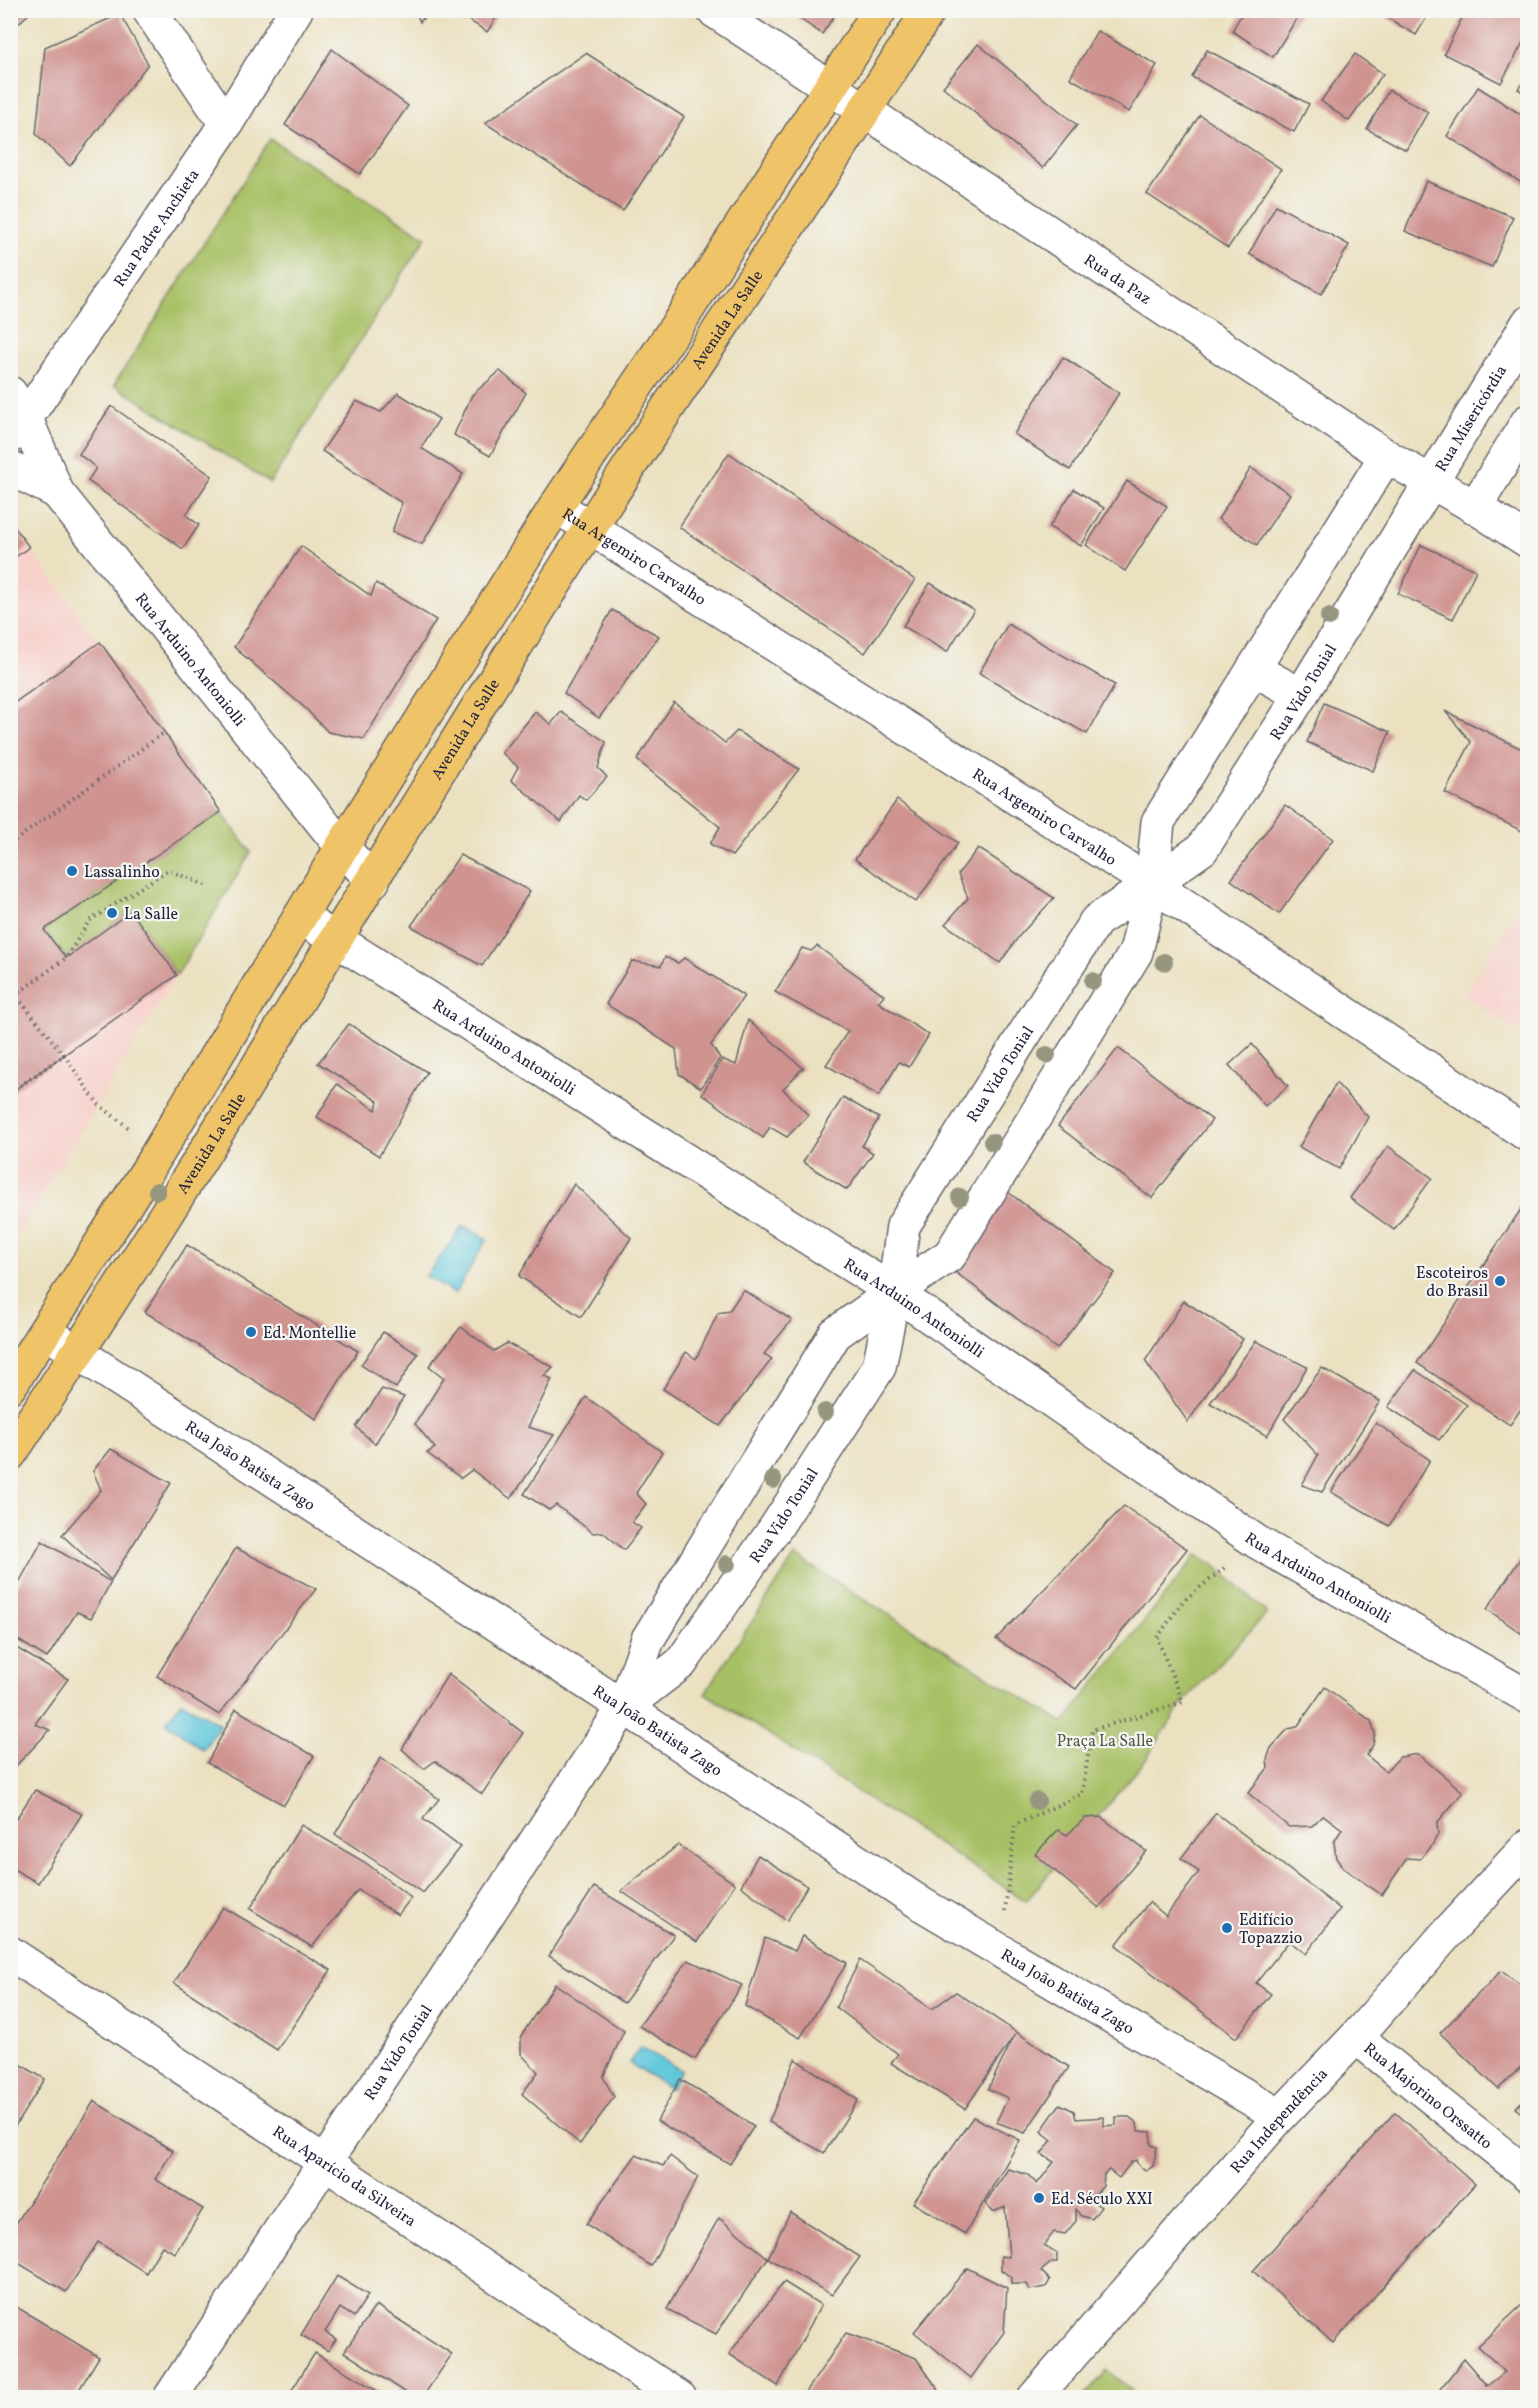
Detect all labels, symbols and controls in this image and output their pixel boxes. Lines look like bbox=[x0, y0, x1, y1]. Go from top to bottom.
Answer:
street label: Rua Padre Anchieta bbox=[109, 165, 205, 292]
street label: Rua da Paz bbox=[1079, 250, 1155, 310]
street label: Avenida La Salle bbox=[687, 266, 769, 374]
street label: Rua Misericórdia bbox=[1431, 361, 1513, 476]
street label: Rua Argemiro Carvalho bbox=[557, 504, 710, 611]
street label: Rua Arduino Antoniolli bbox=[129, 589, 250, 732]
street label: Rua Vido Tonial bbox=[1266, 640, 1343, 745]
street label: Avenida La Salle bbox=[427, 675, 506, 784]
street label: Rua Argemiro Carvalho bbox=[968, 764, 1120, 872]
place label: Lassalinho bbox=[84, 862, 160, 884]
marker: Lassalinho bbox=[65, 864, 79, 878]
place label: La Salle bbox=[124, 904, 178, 926]
marker: La Salle bbox=[105, 906, 119, 920]
street label: Rua Arduino Antoniolli bbox=[428, 994, 579, 1101]
street label: Rua Vido Tonial bbox=[962, 1022, 1040, 1127]
street label: Avenida La Salle bbox=[172, 1089, 252, 1199]
street label: Rua Arduino Antoniolli bbox=[839, 1254, 988, 1364]
place label: Escoteiros do Brasil bbox=[1416, 1263, 1488, 1303]
marker: Escoteiros do Brasil bbox=[1493, 1274, 1507, 1288]
place label: Ed. Montellie bbox=[263, 1323, 356, 1345]
marker: Ed. Montellie bbox=[244, 1325, 258, 1339]
street label: Rua João Batista Zago bbox=[180, 1416, 319, 1517]
street label: Rua Vido Tonial bbox=[745, 1464, 824, 1568]
street label: Rua Arduino Antoniolli bbox=[1240, 1528, 1395, 1630]
street label: Rua João Batista Zago bbox=[588, 1681, 726, 1782]
park label: Praça La Salle bbox=[1057, 1731, 1153, 1753]
place label: Edifício Topazzio bbox=[1239, 1910, 1302, 1950]
marker: Edifício Topazzio bbox=[1220, 1921, 1234, 1935]
street label: Rua João Batista Zago bbox=[996, 1944, 1138, 2040]
street label: Rua Vido Tonial bbox=[360, 2001, 438, 2105]
street label: Rua Majorino Orssatto bbox=[1358, 2038, 1496, 2155]
street label: Rua Independência bbox=[1226, 2064, 1333, 2179]
street label: Rua Aparício da Silveira bbox=[268, 2121, 420, 2233]
place label: Ed. Século XXI bbox=[1051, 2189, 1153, 2211]
marker: Ed. Século XXI bbox=[1032, 2191, 1046, 2205]

